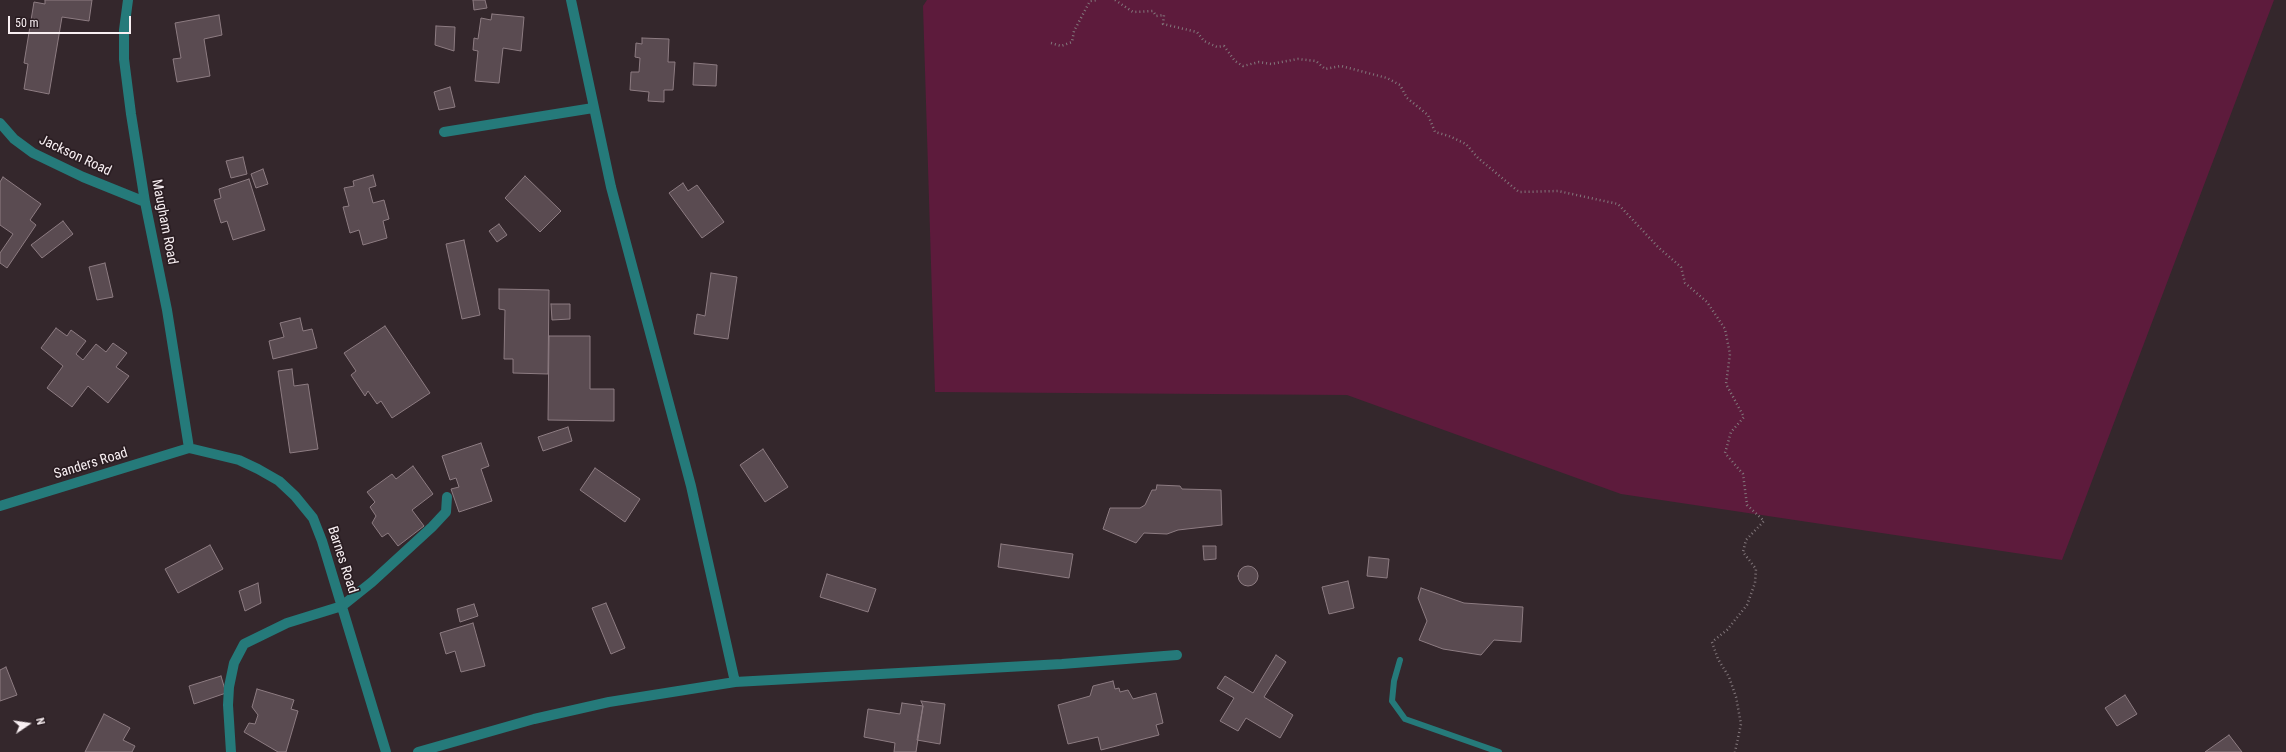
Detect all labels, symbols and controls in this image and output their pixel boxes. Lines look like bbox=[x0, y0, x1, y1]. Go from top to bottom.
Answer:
scale bar bbox=[10, 8, 133, 34]
text: 50 m bbox=[15, 16, 39, 30]
street label: Jackson Road bbox=[36, 132, 114, 180]
street label: Maugham Road bbox=[148, 178, 180, 266]
street label: Sanders Road bbox=[52, 445, 130, 483]
street label: Barnes Road bbox=[323, 524, 361, 596]
north arrow bbox=[8, 704, 48, 744]
text: N bbox=[33, 716, 47, 726]

